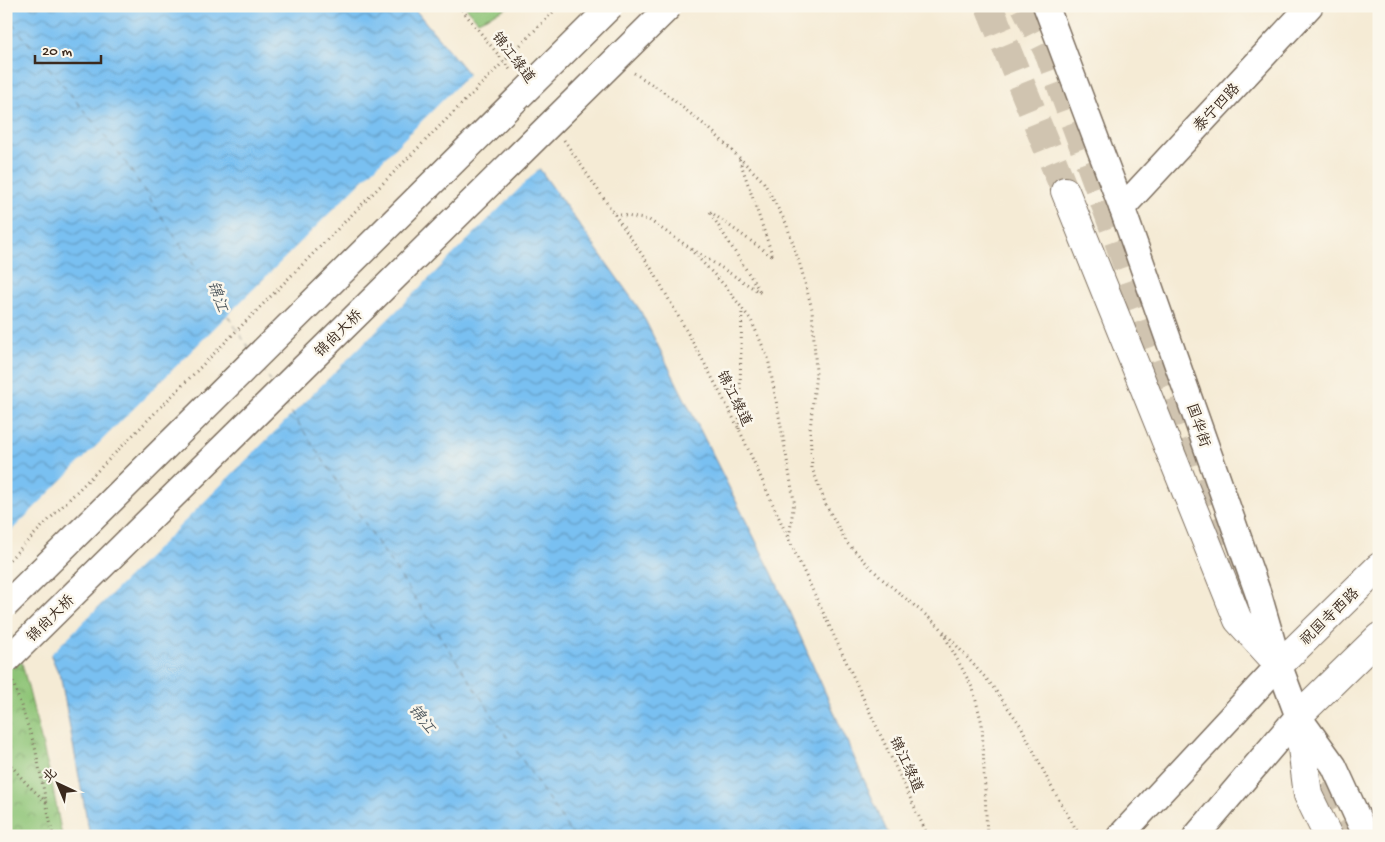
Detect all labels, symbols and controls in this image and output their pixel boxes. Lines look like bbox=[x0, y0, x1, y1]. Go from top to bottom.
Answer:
street label: 锦江绿道 bbox=[487, 29, 538, 87]
scale bar bbox=[35, 32, 101, 64]
text: 20 m bbox=[42, 43, 72, 61]
street label: 泰宁四路 bbox=[1190, 80, 1245, 136]
water label: 锦江 bbox=[201, 278, 232, 316]
street label: 锦尚大桥 bbox=[312, 307, 367, 362]
street label: 锦江绿道 bbox=[712, 368, 755, 430]
street label: 国华街 bbox=[1181, 401, 1213, 450]
street label: 祝国寺西路 bbox=[1297, 585, 1364, 650]
street label: 锦尚大桥 bbox=[24, 592, 79, 647]
water label: 锦江 bbox=[403, 701, 440, 739]
street label: 锦江绿道 bbox=[884, 734, 926, 796]
north arrow bbox=[32, 760, 82, 810]
text: 北 bbox=[40, 765, 62, 787]

